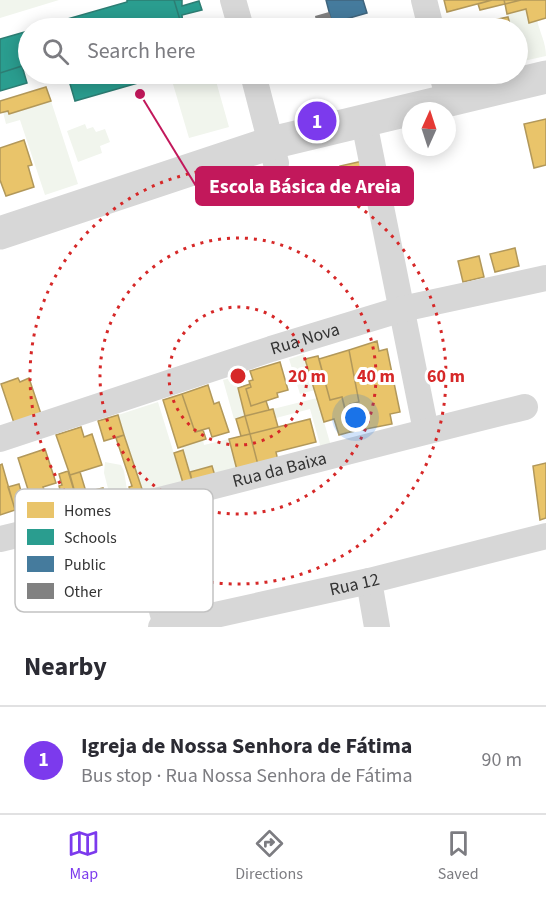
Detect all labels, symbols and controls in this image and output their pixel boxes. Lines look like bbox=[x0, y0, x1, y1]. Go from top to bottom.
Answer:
search box bbox=[18, 18, 528, 84]
icon: search bbox=[39, 35, 72, 68]
text: Search here bbox=[87, 35, 195, 67]
pin: 1 bbox=[298, 98, 336, 144]
north arrow bbox=[402, 102, 456, 156]
callout: Escola Básica de Areia bbox=[196, 167, 413, 205]
text: Escola Básica de Areia bbox=[209, 173, 401, 201]
street label: Rua Nova bbox=[267, 317, 343, 361]
text: 20 m bbox=[288, 364, 326, 389]
text: 40 m bbox=[357, 364, 395, 389]
text: 60 m bbox=[427, 364, 465, 389]
centre of rings bbox=[228, 366, 248, 386]
your location bbox=[341, 403, 370, 432]
street label: Rua da Baixa bbox=[230, 446, 329, 494]
legend bbox=[15, 489, 213, 612]
text: Homes bbox=[64, 500, 111, 522]
text: Schools bbox=[64, 527, 117, 549]
text: Public bbox=[64, 554, 106, 576]
street label: Rua 12 bbox=[327, 567, 382, 602]
text: Other bbox=[64, 581, 103, 603]
text: Nearby bbox=[24, 648, 107, 685]
text: Igreja de Nossa Senhora de Fátima bbox=[81, 730, 412, 762]
text: 1 bbox=[38, 746, 49, 774]
text: 90 m bbox=[482, 746, 522, 774]
text: Bus stop · Rua Nossa Senhora de Fátima bbox=[81, 762, 413, 790]
tab: Map bbox=[67, 827, 100, 885]
tab: Directions bbox=[235, 827, 303, 885]
tab: Saved bbox=[438, 827, 479, 885]

